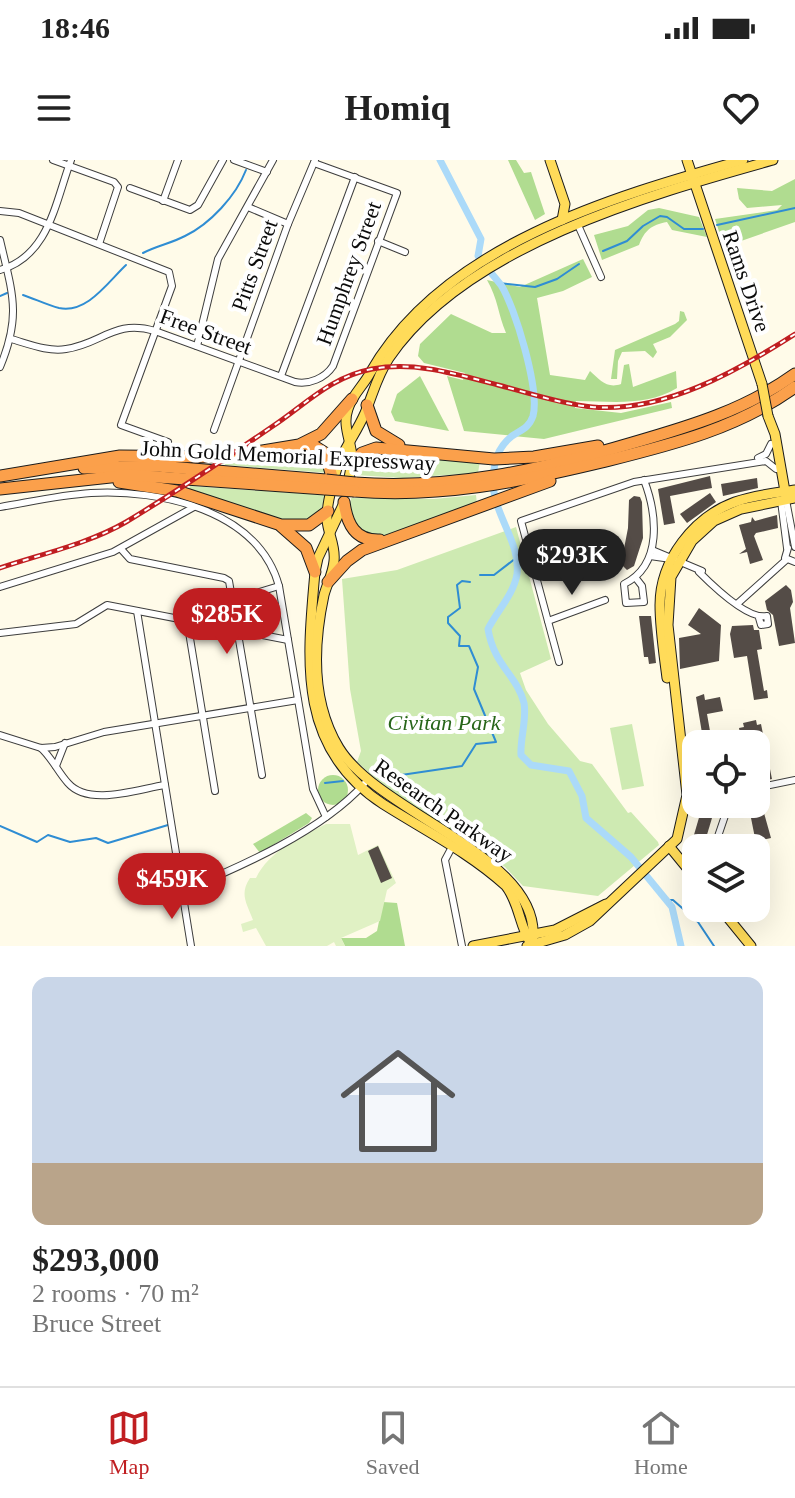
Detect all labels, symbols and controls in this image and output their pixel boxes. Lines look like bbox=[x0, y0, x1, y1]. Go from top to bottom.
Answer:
text: 18:46 bbox=[40, 11, 110, 44]
icon: menu bbox=[32, 86, 76, 130]
icon: heart bbox=[719, 86, 763, 130]
text: Homiq bbox=[344, 88, 451, 128]
street label: Humphrey Street bbox=[311, 198, 386, 348]
street label: Pitts Street bbox=[226, 216, 283, 315]
street label: Rams Drive bbox=[718, 227, 776, 335]
street label: Free Street bbox=[156, 303, 255, 360]
street label: John Gold Memorial Expressway bbox=[140, 435, 436, 476]
pin: $293K bbox=[516, 529, 628, 597]
text: $293K bbox=[536, 540, 608, 569]
pin: $285K bbox=[171, 588, 283, 656]
text: $285K bbox=[191, 599, 263, 628]
park label: Civitan Park bbox=[387, 710, 502, 735]
map controls bbox=[682, 730, 770, 922]
button: locate bbox=[682, 730, 770, 818]
street label: Research Parkway bbox=[370, 753, 518, 867]
button: layers bbox=[682, 834, 770, 922]
pin: $459K bbox=[116, 853, 228, 921]
text: $459K bbox=[136, 864, 208, 893]
icon: home bbox=[326, 1029, 470, 1173]
text: $293,000 bbox=[32, 1241, 160, 1278]
text: 2 rooms · 70 m² bbox=[32, 1279, 199, 1308]
text: Bruce Street bbox=[32, 1309, 161, 1338]
tab: Map bbox=[107, 1406, 151, 1480]
tab: Saved bbox=[366, 1406, 419, 1480]
tab: Home bbox=[634, 1406, 688, 1480]

